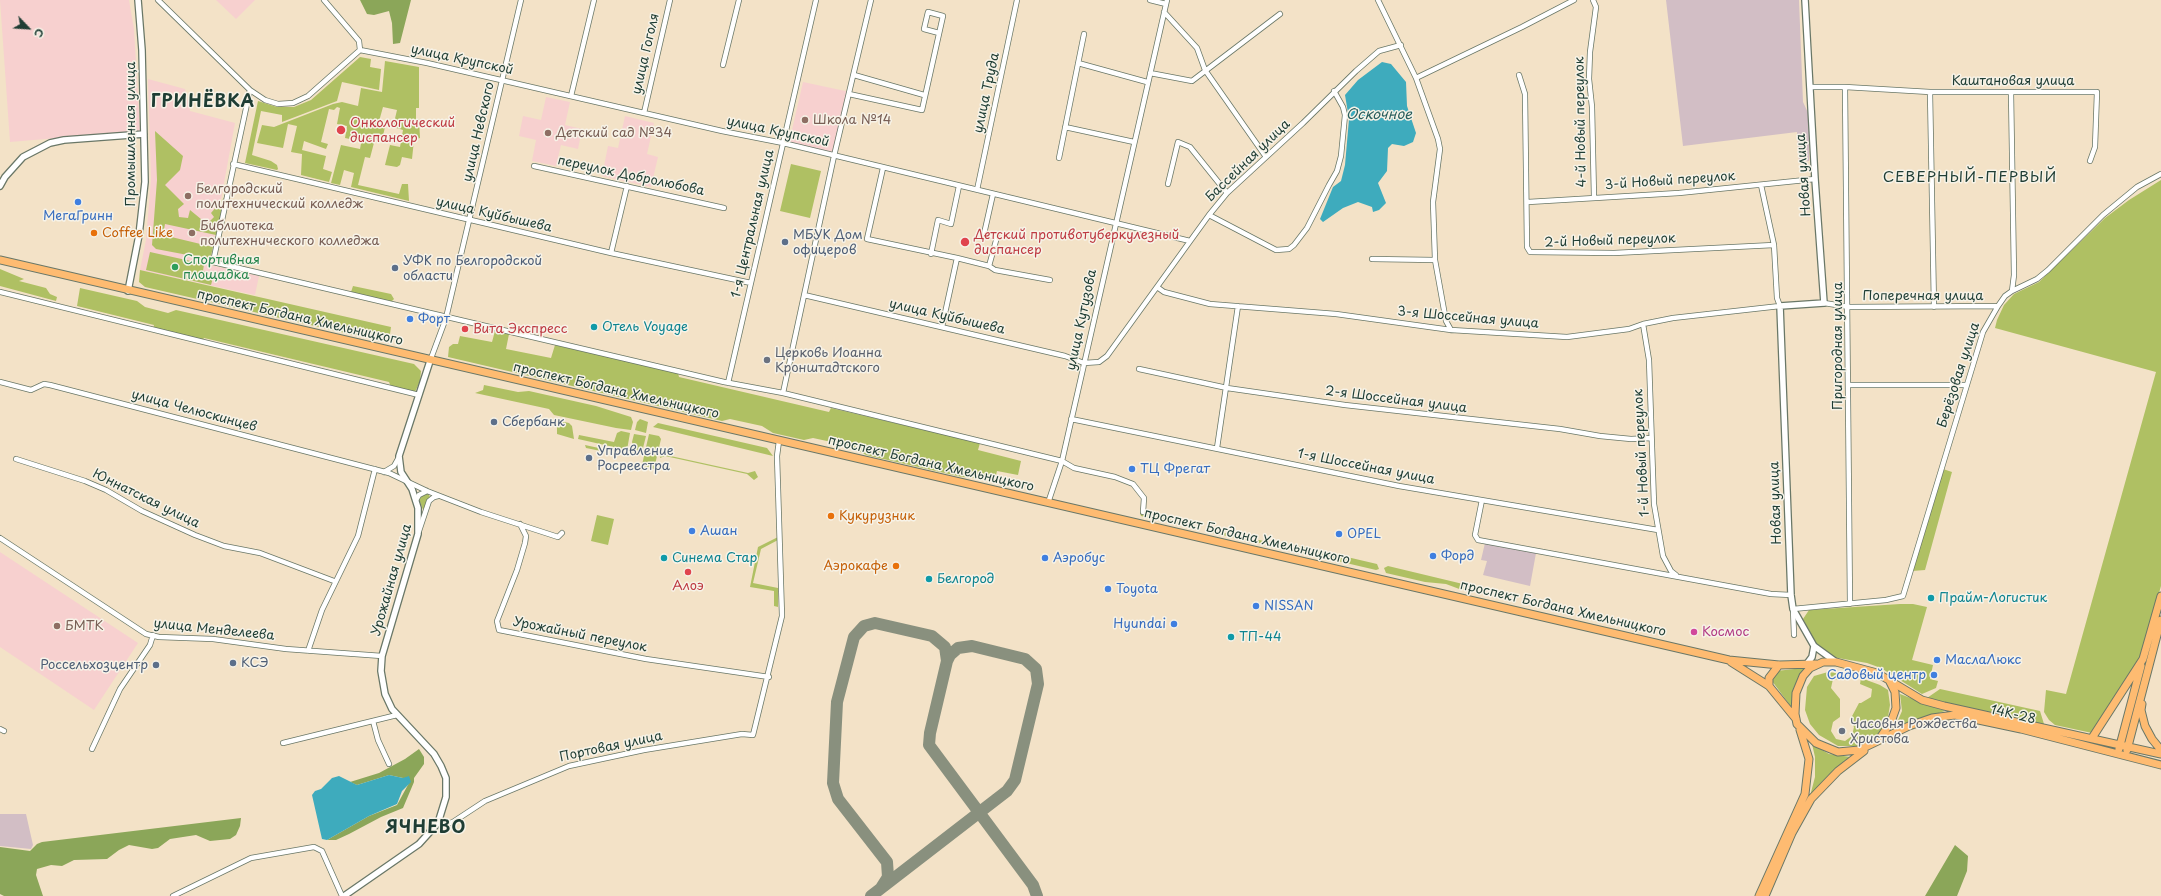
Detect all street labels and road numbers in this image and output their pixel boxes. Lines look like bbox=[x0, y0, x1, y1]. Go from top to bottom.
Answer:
street label: улица Гоголя bbox=[629, 12, 663, 96]
street label: улица Крупской bbox=[409, 42, 515, 78]
street label: улица Труда bbox=[971, 51, 1003, 135]
street label: 4-й Новый переулок bbox=[1572, 56, 1590, 188]
street label: Промышленная улица bbox=[123, 61, 139, 207]
street label: Каштановая улица bbox=[1952, 73, 2074, 89]
street label: улица Невского bbox=[460, 80, 498, 184]
street label: улица Крупской bbox=[725, 114, 831, 150]
street label: Бассейная улица bbox=[1202, 117, 1294, 205]
street label: Новая улица bbox=[1793, 133, 1815, 217]
street label: 1-я Центральная улица bbox=[728, 148, 778, 300]
street label: переулок Добролюбова bbox=[556, 153, 706, 199]
street label: 3-й Новый переулок bbox=[1604, 169, 1736, 193]
street label: улица Куйбышева bbox=[435, 194, 553, 236]
street label: 2-й Новый переулок bbox=[1544, 231, 1676, 251]
street label: улица Кутузова bbox=[1064, 268, 1100, 372]
street label: Пригородная улица bbox=[1830, 282, 1846, 410]
street label: проспект Богдана Хмельницкого bbox=[196, 287, 404, 349]
street label: Поперечная улица bbox=[1863, 288, 1983, 304]
street label: улица Куйбышева bbox=[888, 296, 1006, 338]
street label: 3-я Шоссейная улица bbox=[1397, 304, 1539, 332]
street label: Берёзовая улица bbox=[1935, 320, 1983, 430]
street label: проспект Богдана Хмельницкого bbox=[512, 360, 720, 422]
street label: 2-я Шоссейная улица bbox=[1324, 384, 1468, 416]
street label: улица Челюскинцев bbox=[130, 387, 258, 435]
street label: 1-й Новый переулок bbox=[1631, 389, 1653, 517]
street label: проспект Богдана Хмельницкого bbox=[827, 433, 1035, 495]
street label: 1-я Шоссейная улица bbox=[1296, 446, 1436, 488]
street label: Новая улица bbox=[1767, 461, 1785, 545]
street label: Юннатская улица bbox=[90, 466, 202, 532]
street label: проспект Богдана Хмельницкого bbox=[1143, 506, 1351, 568]
street label: Урожайная улица bbox=[369, 522, 415, 638]
street label: проспект Богдана Хмельницкого bbox=[1459, 578, 1667, 640]
street label: Урожайный переулок bbox=[512, 614, 648, 656]
street label: улица Менделеева bbox=[153, 616, 275, 644]
street label: 14К-28 bbox=[1989, 702, 2037, 728]
street label: Портовая улица bbox=[558, 728, 664, 766]

